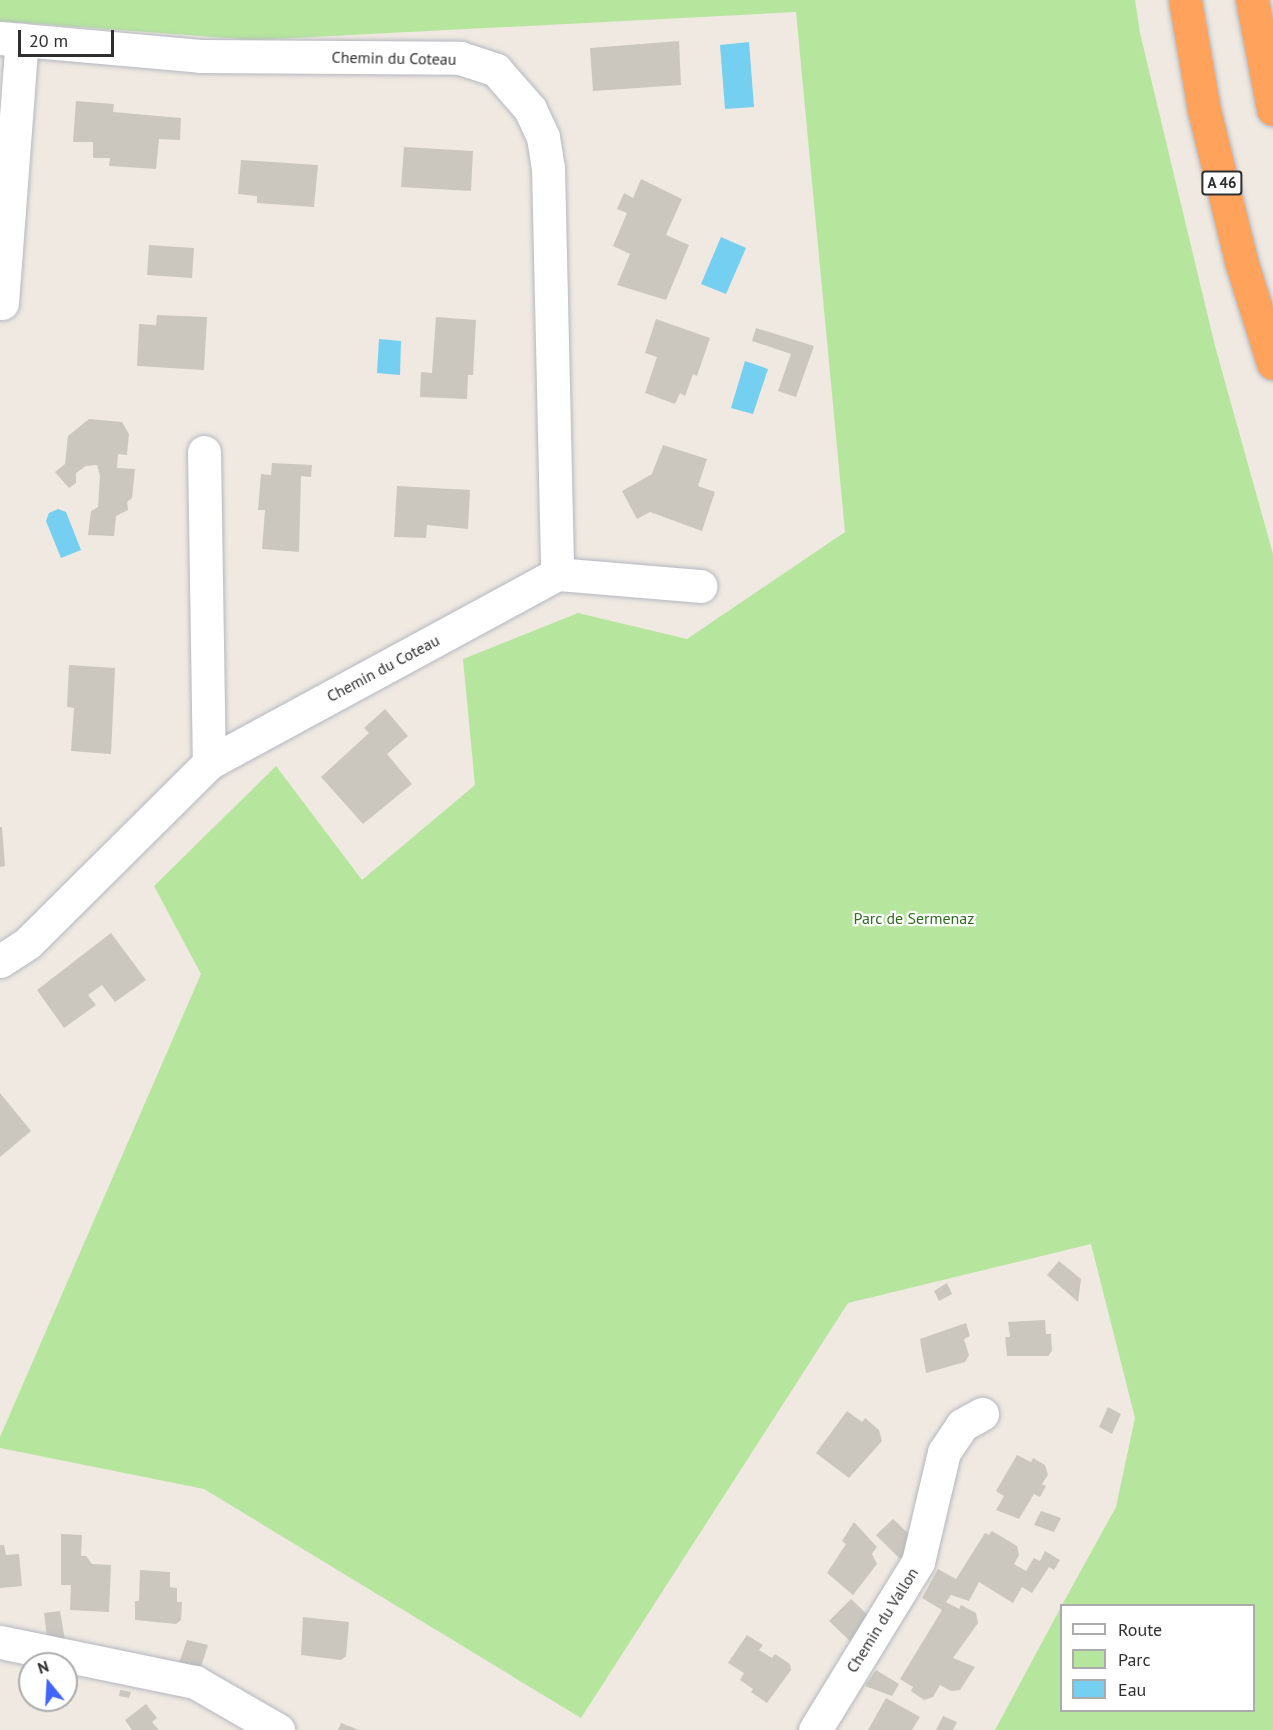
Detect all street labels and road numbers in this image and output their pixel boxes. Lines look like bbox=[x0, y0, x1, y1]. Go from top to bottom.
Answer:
street label: Chemin du Coteau bbox=[331, 47, 457, 69]
road number: A 46 bbox=[1201, 171, 1243, 195]
street label: Chemin du Coteau bbox=[323, 630, 443, 706]
street label: Chemin du Vallon bbox=[842, 1564, 922, 1676]

